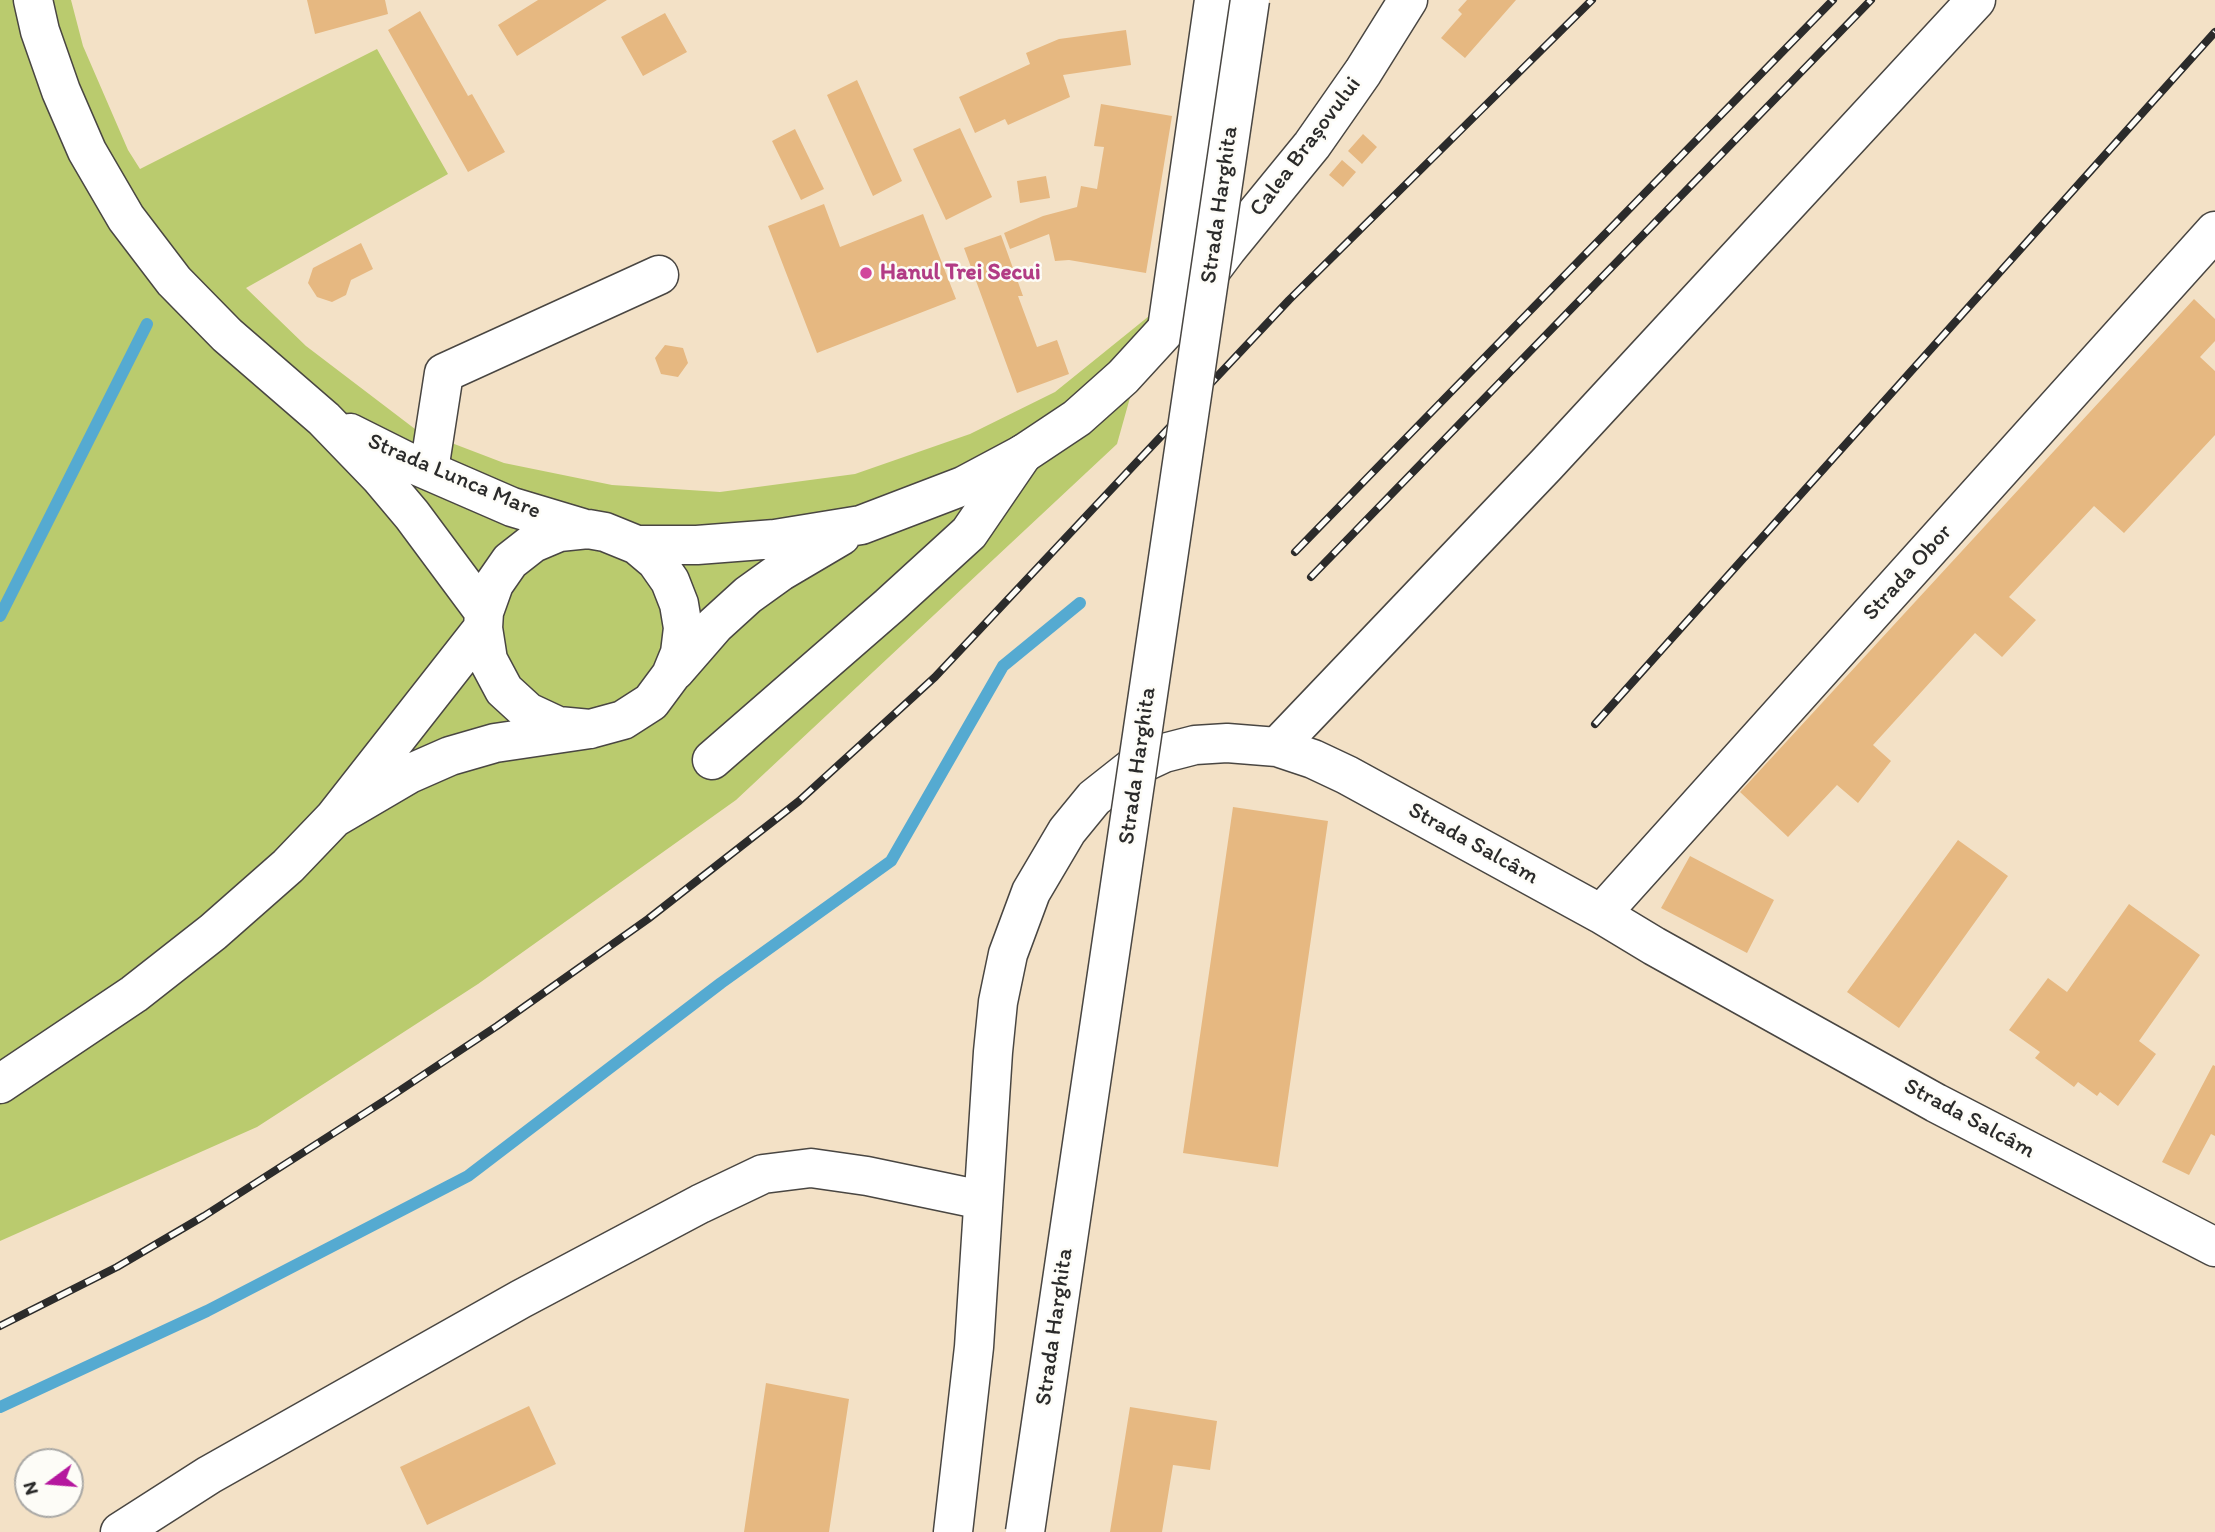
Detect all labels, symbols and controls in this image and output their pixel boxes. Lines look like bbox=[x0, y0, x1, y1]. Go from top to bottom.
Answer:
street label: Calea Brașovului bbox=[1244, 72, 1368, 222]
street label: Strada Harghita bbox=[1195, 125, 1245, 285]
place label: Hanul Trei Secui bbox=[880, 259, 1041, 287]
marker: Hanul Trei Secui bbox=[858, 265, 874, 281]
street label: Strada Lunca Mare bbox=[363, 428, 545, 526]
street label: Strada Obor bbox=[1857, 519, 1959, 627]
street label: Strada Harghita bbox=[1113, 686, 1163, 846]
street label: Strada Salcâm bbox=[1403, 797, 1543, 891]
street label: Strada Salcâm bbox=[1899, 1073, 2039, 1165]
street label: Strada Harghita bbox=[1030, 1247, 1080, 1407]
north arrow bbox=[14, 1448, 84, 1518]
text: N bbox=[17, 1479, 43, 1498]

